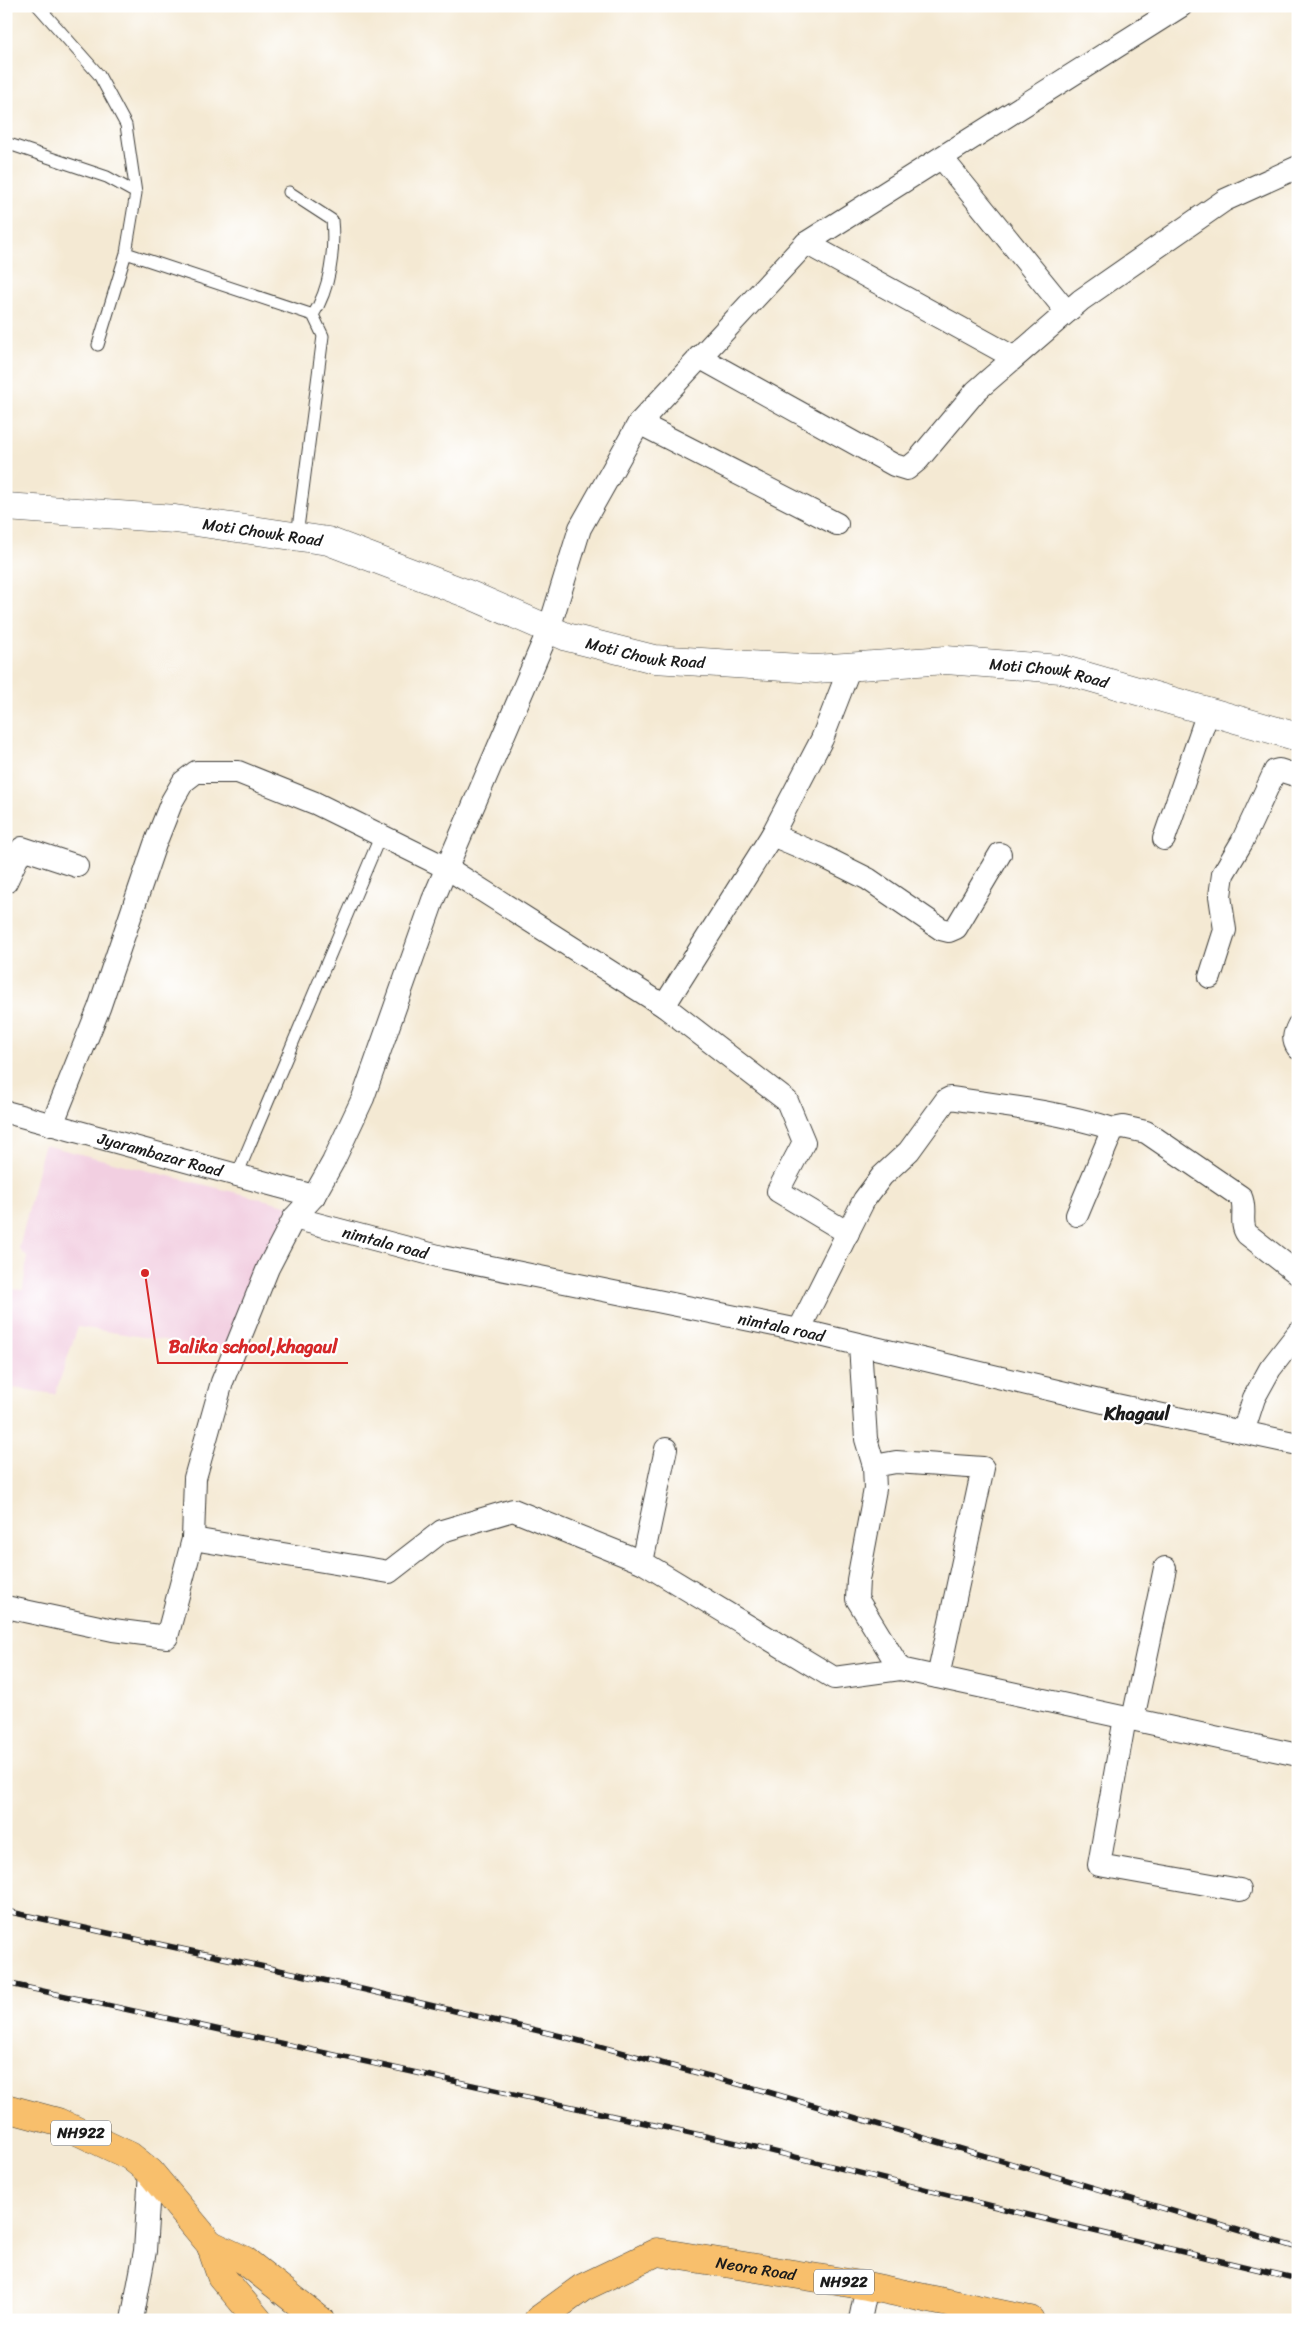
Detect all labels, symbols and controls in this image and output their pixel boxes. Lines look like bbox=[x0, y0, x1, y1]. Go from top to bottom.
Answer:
street label: Moti Chowk Road bbox=[201, 509, 326, 555]
street label: Moti Chowk Road bbox=[583, 628, 707, 677]
street label: Moti Chowk Road bbox=[988, 649, 1114, 697]
street label: Jyarambazar Road bbox=[94, 1123, 228, 1185]
street label: nimtala road bbox=[339, 1217, 433, 1268]
street label: nimtala road bbox=[736, 1303, 829, 1350]
callout: Balika school,khagaul bbox=[158, 1330, 348, 1363]
text: Balika school,khagaul bbox=[169, 1331, 338, 1363]
district label: Khagaul bbox=[1103, 1397, 1170, 1430]
road number: NH922 bbox=[51, 2120, 111, 2146]
street label: Neora Road bbox=[714, 2247, 800, 2289]
road number: NH922 bbox=[814, 2270, 874, 2294]

